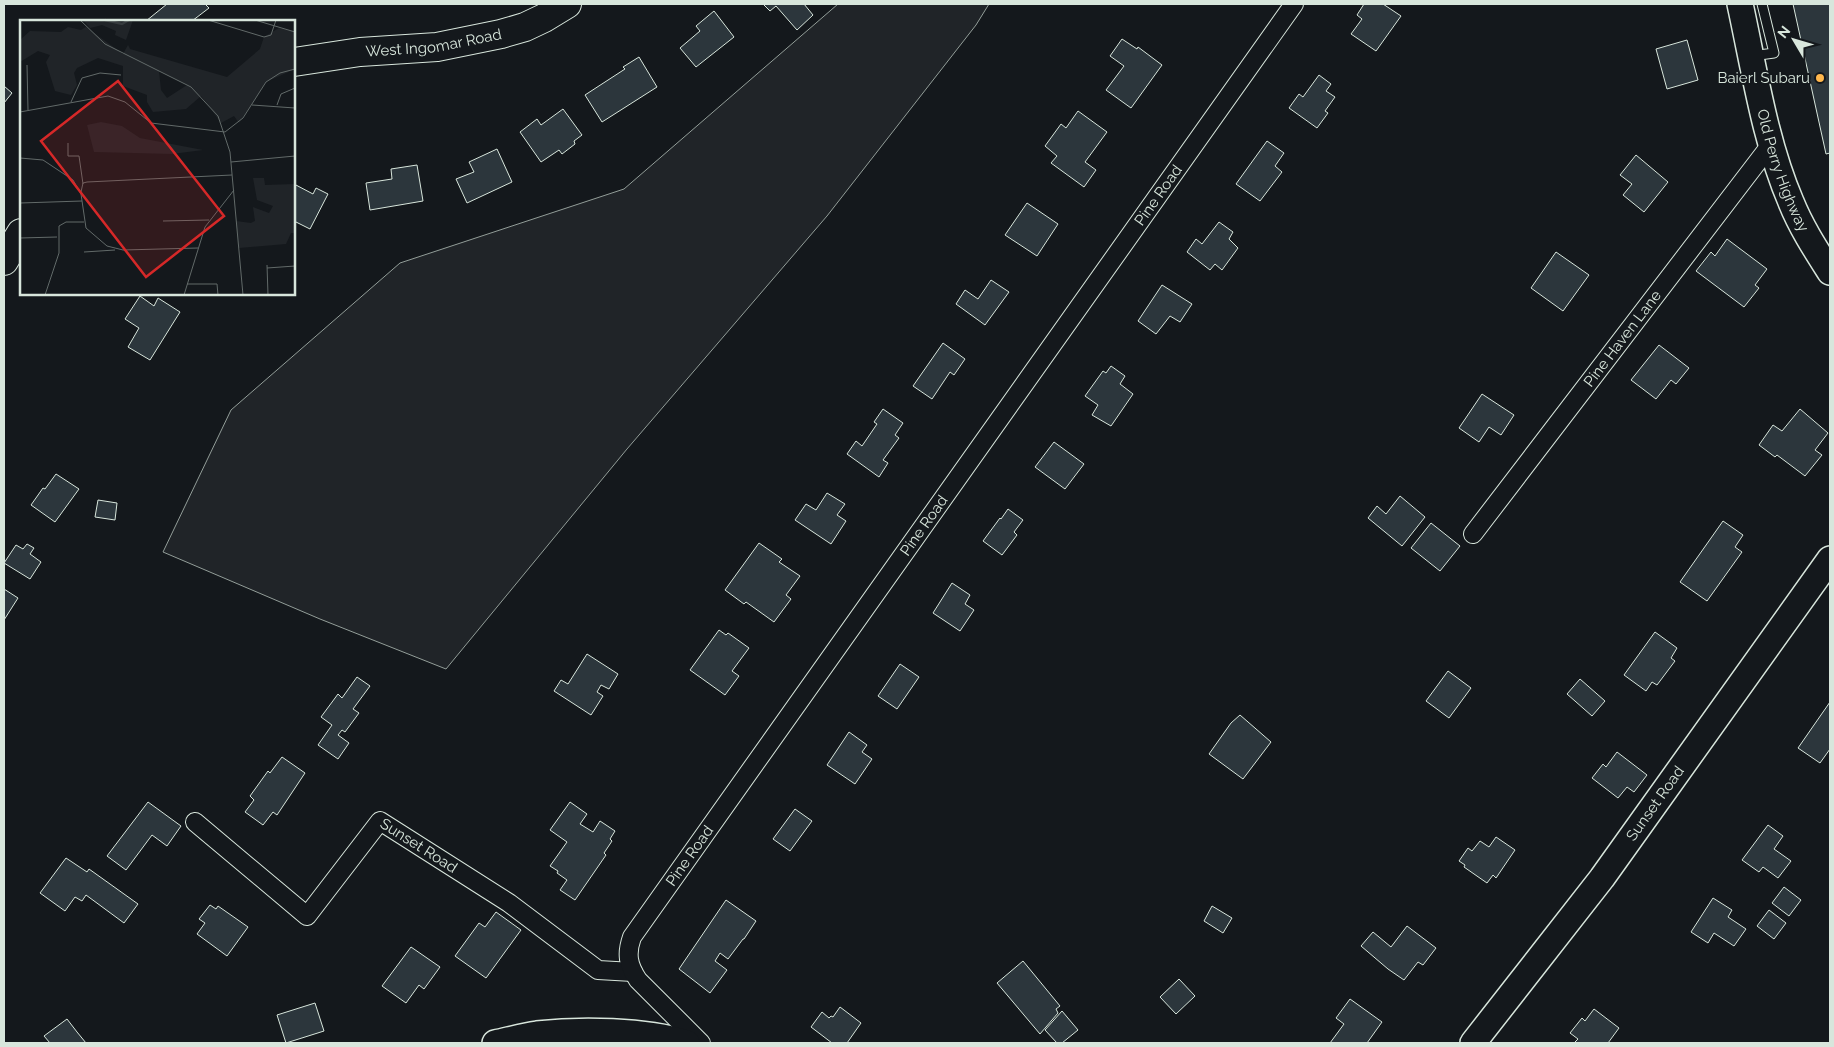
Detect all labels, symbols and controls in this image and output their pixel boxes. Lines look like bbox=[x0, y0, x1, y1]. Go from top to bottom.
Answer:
north arrow bbox=[1769, 15, 1819, 65]
inset map bbox=[20, 20, 295, 295]
text: N bbox=[1774, 23, 1793, 41]
street label: West Ingomar Road bbox=[365, 25, 503, 61]
place label: Baierl Subaru bbox=[1717, 69, 1810, 87]
marker: Baierl Subaru bbox=[1814, 72, 1826, 84]
street label: Old Perry Highway bbox=[1753, 107, 1813, 235]
street label: Pine Road bbox=[1131, 161, 1186, 229]
street label: Pine Haven Lane bbox=[1580, 287, 1665, 390]
street label: Pine Road bbox=[896, 492, 952, 559]
street label: Sunset Road bbox=[1622, 763, 1688, 844]
street label: Sunset Road bbox=[377, 815, 461, 877]
street label: Pine Road bbox=[662, 822, 717, 890]

